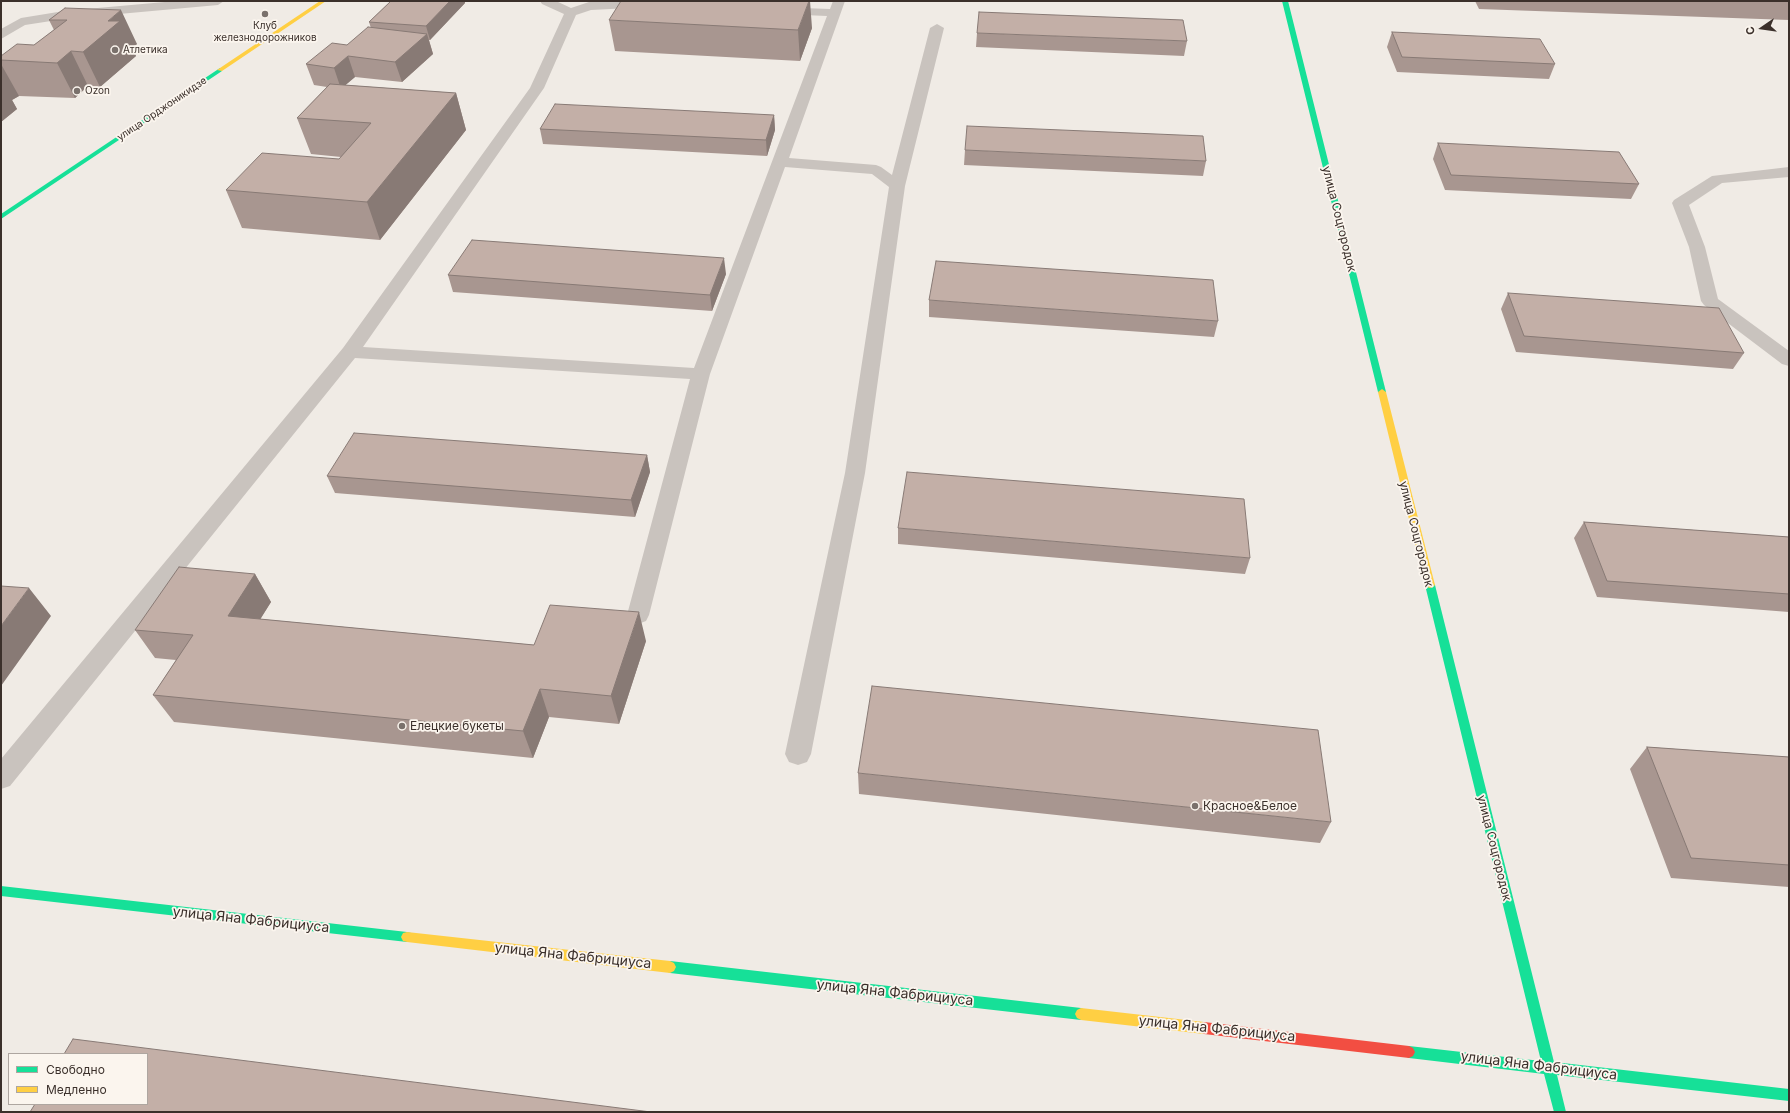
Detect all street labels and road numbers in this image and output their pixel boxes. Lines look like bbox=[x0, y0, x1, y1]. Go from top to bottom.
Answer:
street label: улица Орджоникидзе bbox=[115, 75, 209, 143]
street label: улица Соцгородок bbox=[1319, 165, 1359, 273]
street label: улица Соцгородок bbox=[1396, 480, 1436, 588]
street label: улица Соцгородок bbox=[1474, 794, 1514, 902]
street label: улица Яна Фабрициуса bbox=[172, 903, 330, 937]
street label: улица Яна Фабрициуса bbox=[494, 939, 652, 973]
street label: улица Яна Фабрициуса bbox=[816, 976, 974, 1010]
street label: улица Яна Фабрициуса bbox=[1138, 1012, 1296, 1046]
street label: улица Яна Фабрициуса bbox=[1460, 1048, 1618, 1084]

